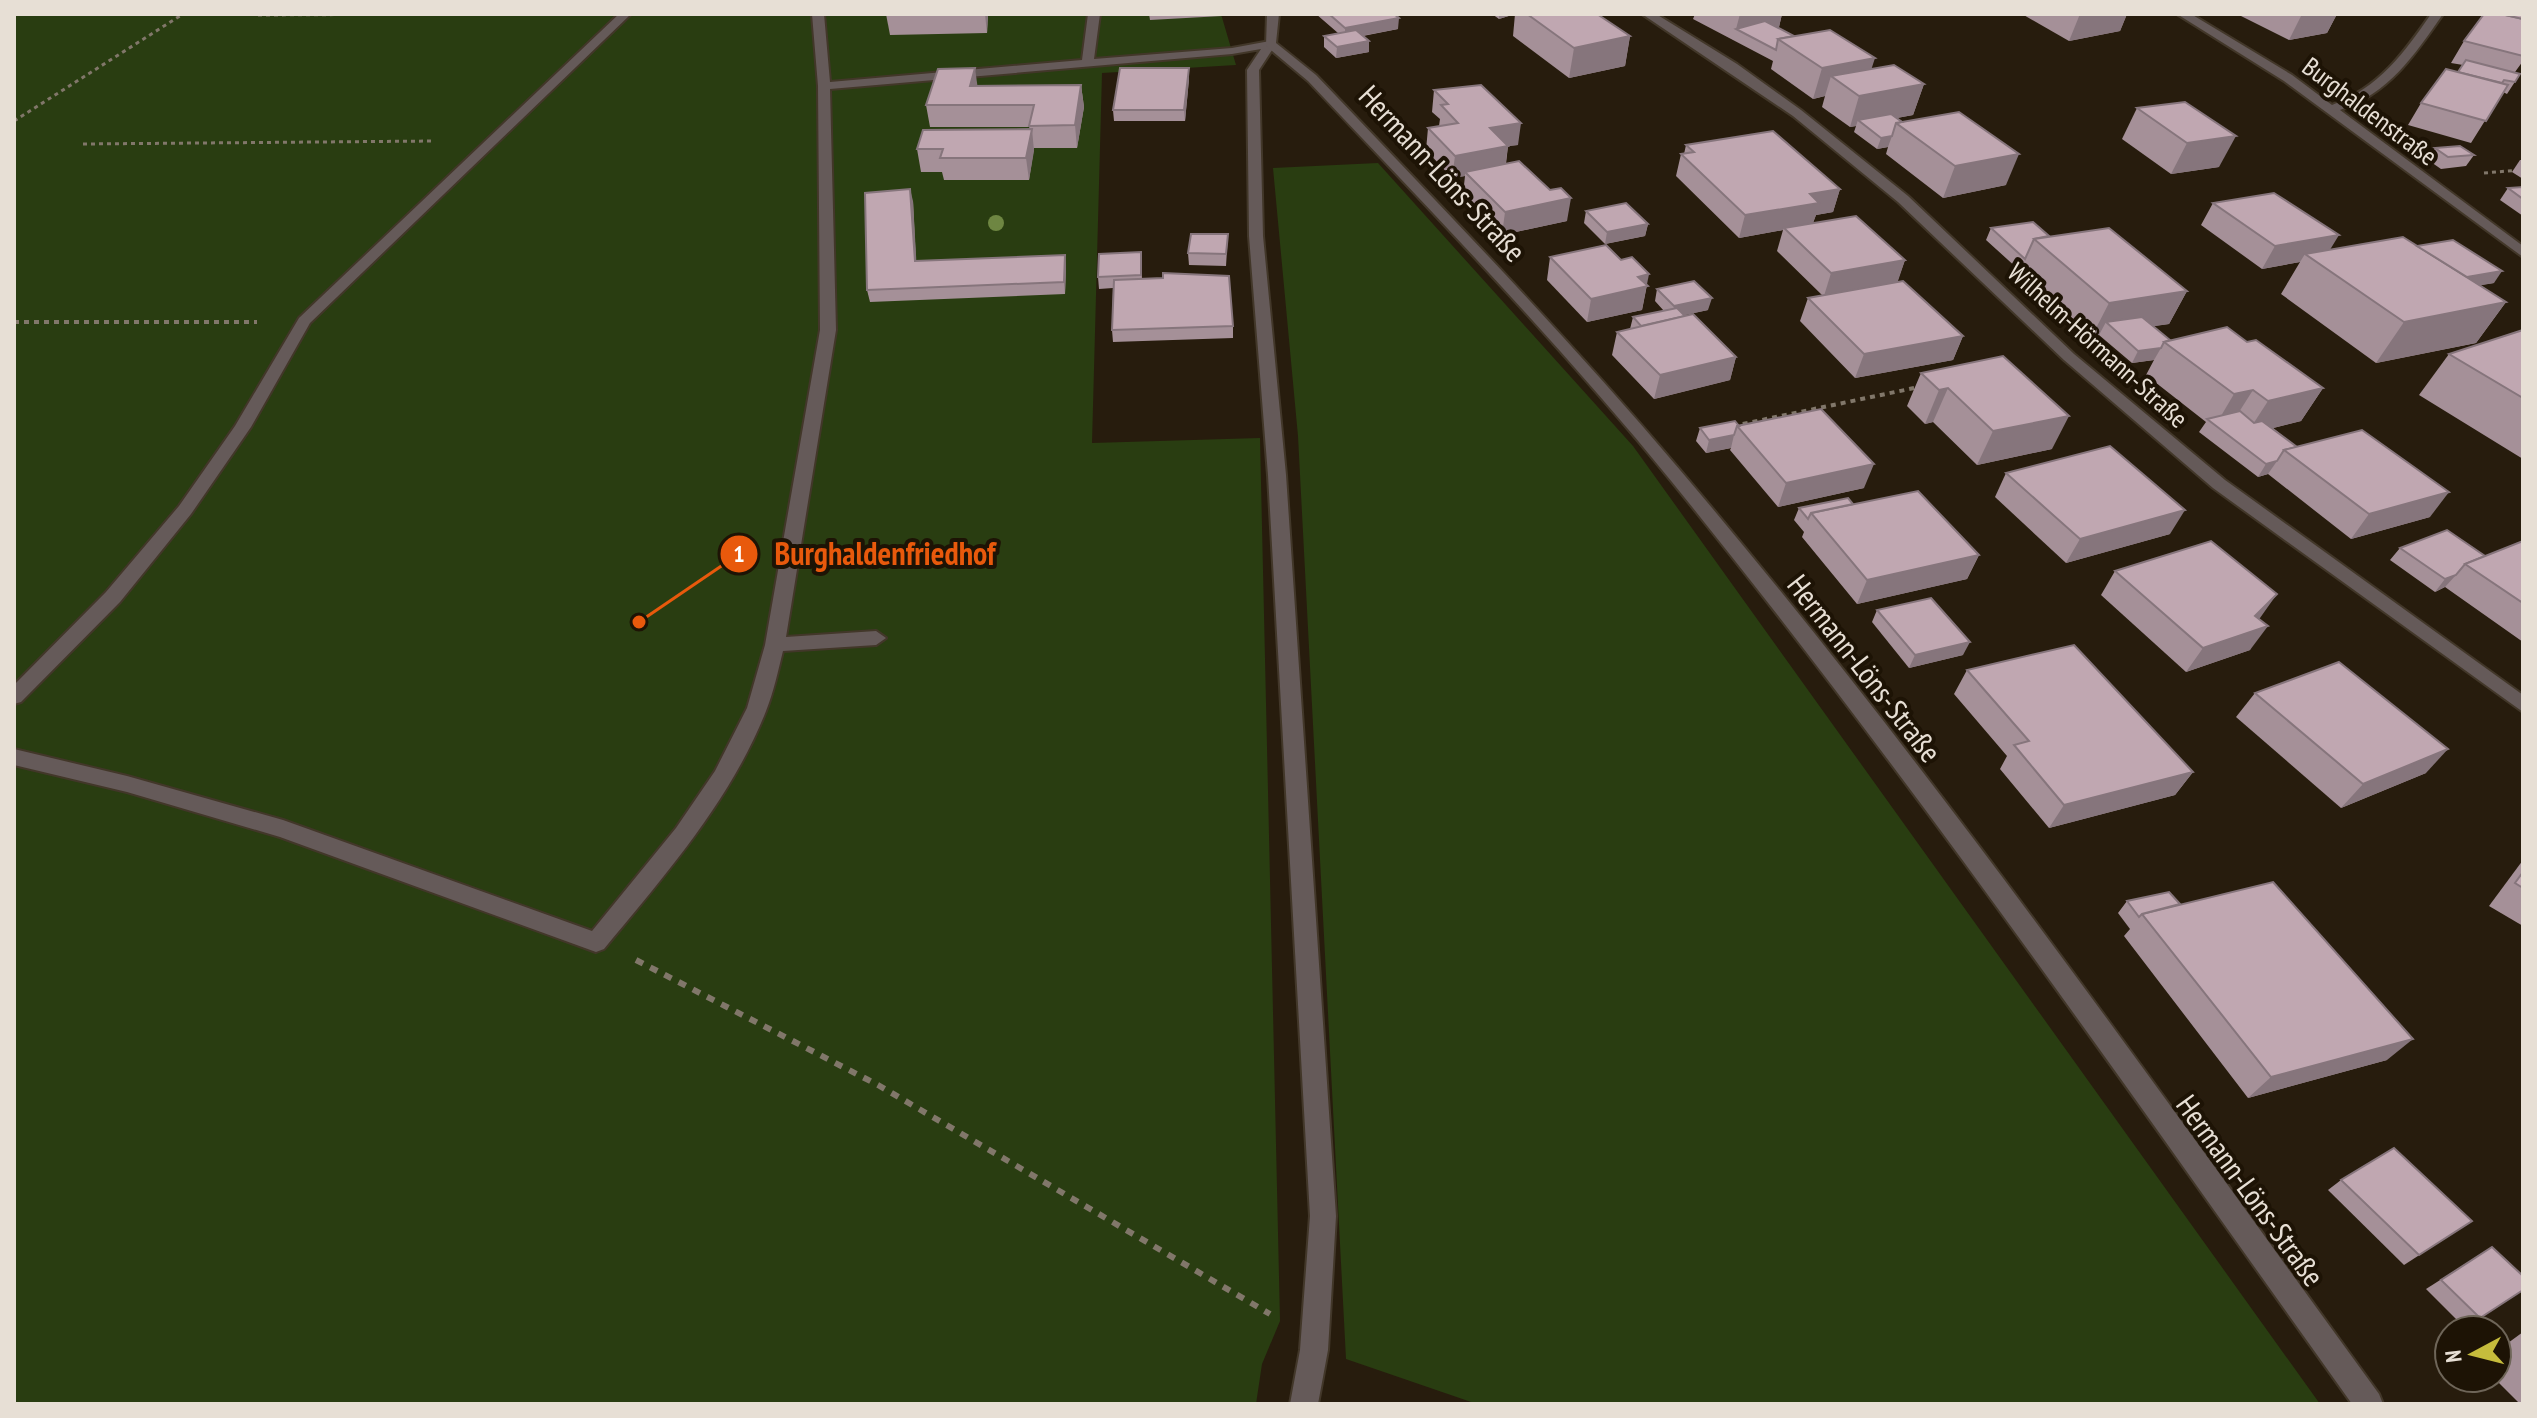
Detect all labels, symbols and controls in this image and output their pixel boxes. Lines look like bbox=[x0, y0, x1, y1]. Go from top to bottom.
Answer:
street label: Burghaldenstraße bbox=[2296, 50, 2444, 172]
street label: Hermann-Löns-Straße bbox=[1351, 76, 1535, 270]
street label: Wilhelm-Hörmann-Straße bbox=[2001, 255, 2195, 435]
callout: Burghaldenfriedhof bbox=[719, 526, 1012, 582]
text: Burghaldenfriedhof bbox=[774, 532, 997, 574]
text: 1 bbox=[733, 538, 745, 569]
street label: Hermann-Löns-Straße bbox=[1780, 566, 1950, 770]
street label: Hermann-Löns-Straße bbox=[2168, 1086, 2334, 1294]
north arrow bbox=[2433, 1314, 2513, 1394]
text: N bbox=[2439, 1349, 2468, 1364]

